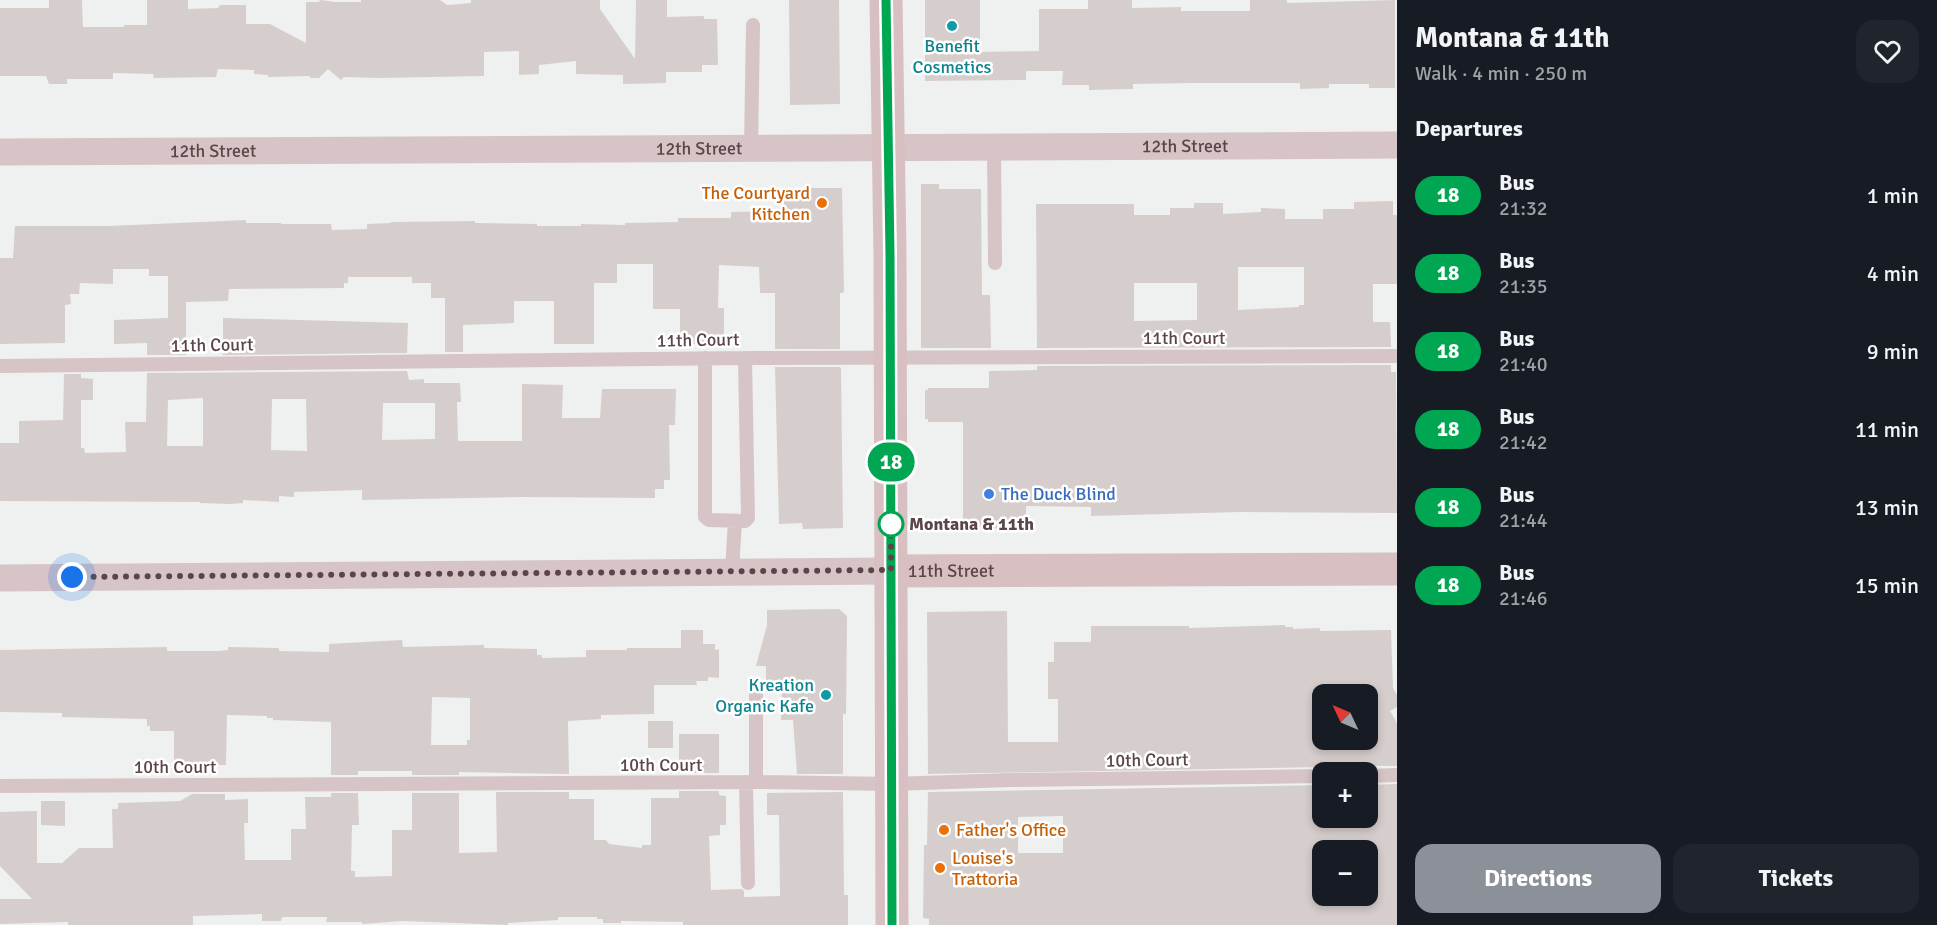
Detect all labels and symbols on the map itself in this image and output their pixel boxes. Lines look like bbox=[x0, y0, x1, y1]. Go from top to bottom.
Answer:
marker: Benefit Cosmetics bbox=[945, 19, 959, 33]
place label: Benefit Cosmetics bbox=[912, 35, 992, 78]
street label: 12th Street bbox=[1142, 135, 1228, 157]
street label: 12th Street bbox=[656, 137, 742, 160]
street label: 12th Street bbox=[170, 140, 256, 162]
place label: The Courtyard Kitchen bbox=[702, 182, 810, 225]
marker: The Courtyard Kitchen bbox=[815, 196, 829, 210]
street label: 11th Court bbox=[1143, 327, 1225, 349]
street label: 11th Court bbox=[656, 328, 740, 352]
street label: 11th Court bbox=[170, 333, 254, 357]
line badge: 18 bbox=[864, 442, 918, 482]
place label: The Duck Blind bbox=[1001, 483, 1116, 505]
marker: The Duck Blind bbox=[982, 487, 996, 501]
marker: Montana & 11th bbox=[878, 511, 904, 537]
place label: Montana & 11th bbox=[909, 513, 1034, 535]
street label: 11th Street bbox=[908, 560, 994, 582]
your location bbox=[57, 562, 87, 592]
place label: Kreation Organic Kafe bbox=[715, 674, 814, 717]
north arrow bbox=[1312, 684, 1378, 750]
marker: Kreation Organic Kafe bbox=[819, 688, 833, 702]
street label: 10th Court bbox=[1105, 748, 1189, 772]
street label: 10th Court bbox=[620, 754, 702, 776]
street label: 10th Court bbox=[134, 756, 216, 778]
place label: Father's Office bbox=[956, 819, 1066, 841]
marker: Father's Office bbox=[937, 823, 951, 837]
place label: Louise's Trattoria bbox=[952, 847, 1018, 890]
marker: Louise's Trattoria bbox=[933, 861, 947, 875]

